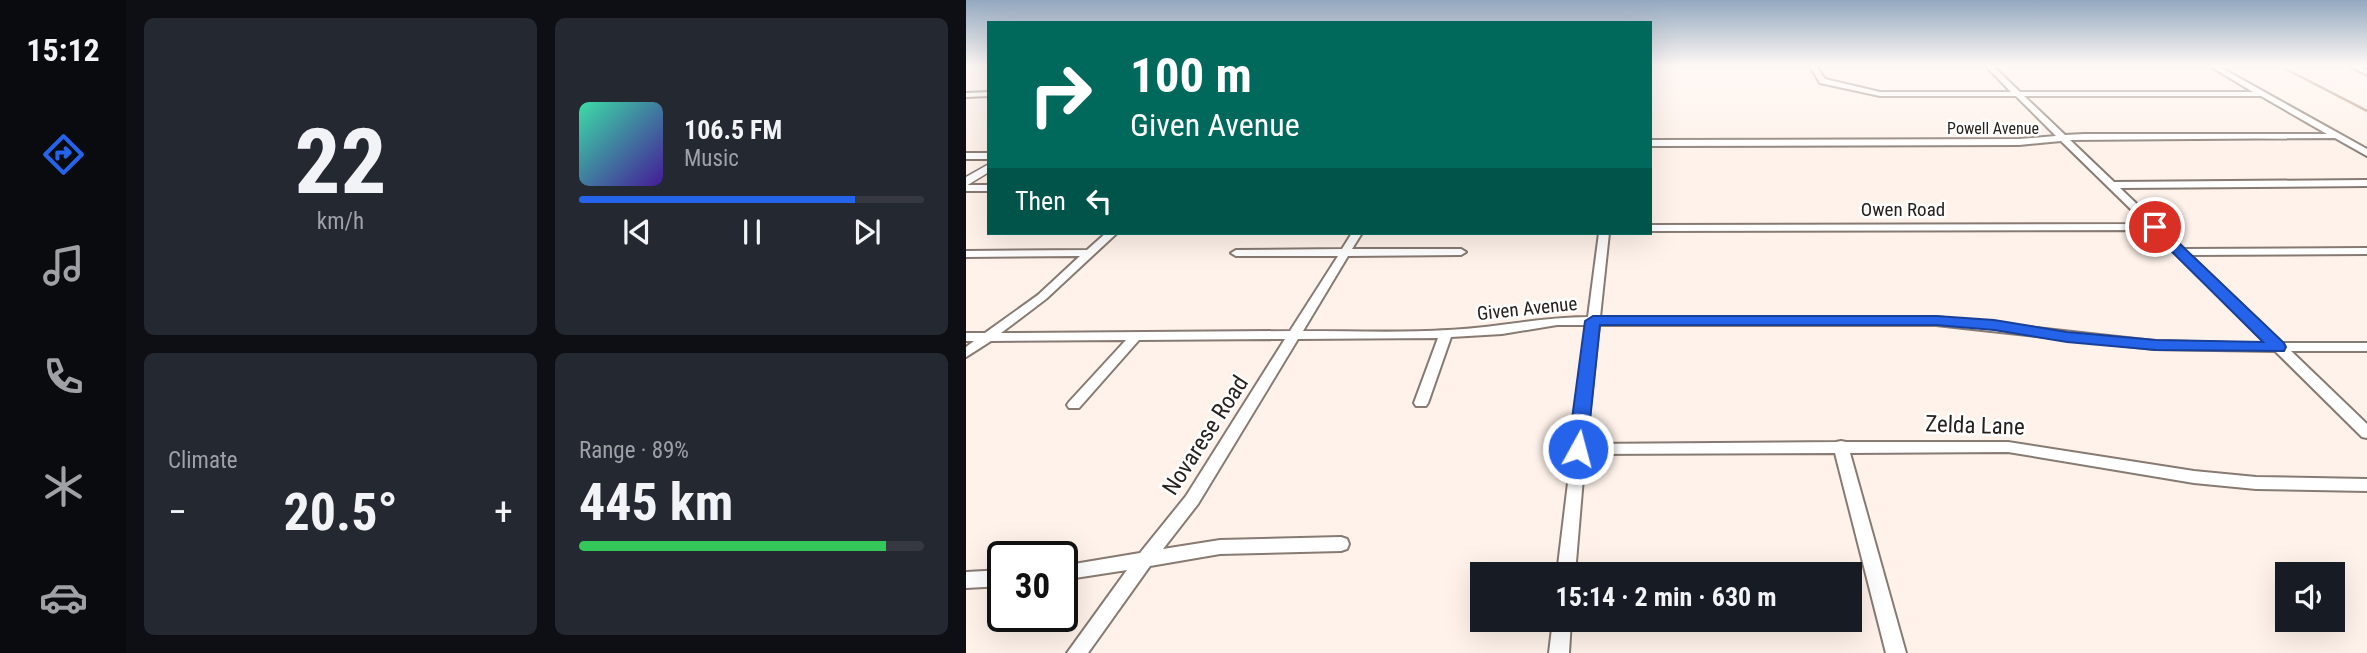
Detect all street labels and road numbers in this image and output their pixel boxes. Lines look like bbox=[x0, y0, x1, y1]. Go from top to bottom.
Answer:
street label: Powell Avenue bbox=[1947, 119, 2039, 138]
street label: Owen Road bbox=[1861, 198, 1945, 221]
street label: Given Avenue bbox=[1476, 292, 1578, 325]
street label: Novarese Road bbox=[1157, 371, 1254, 500]
street label: Zelda Lane bbox=[1925, 410, 2025, 441]

